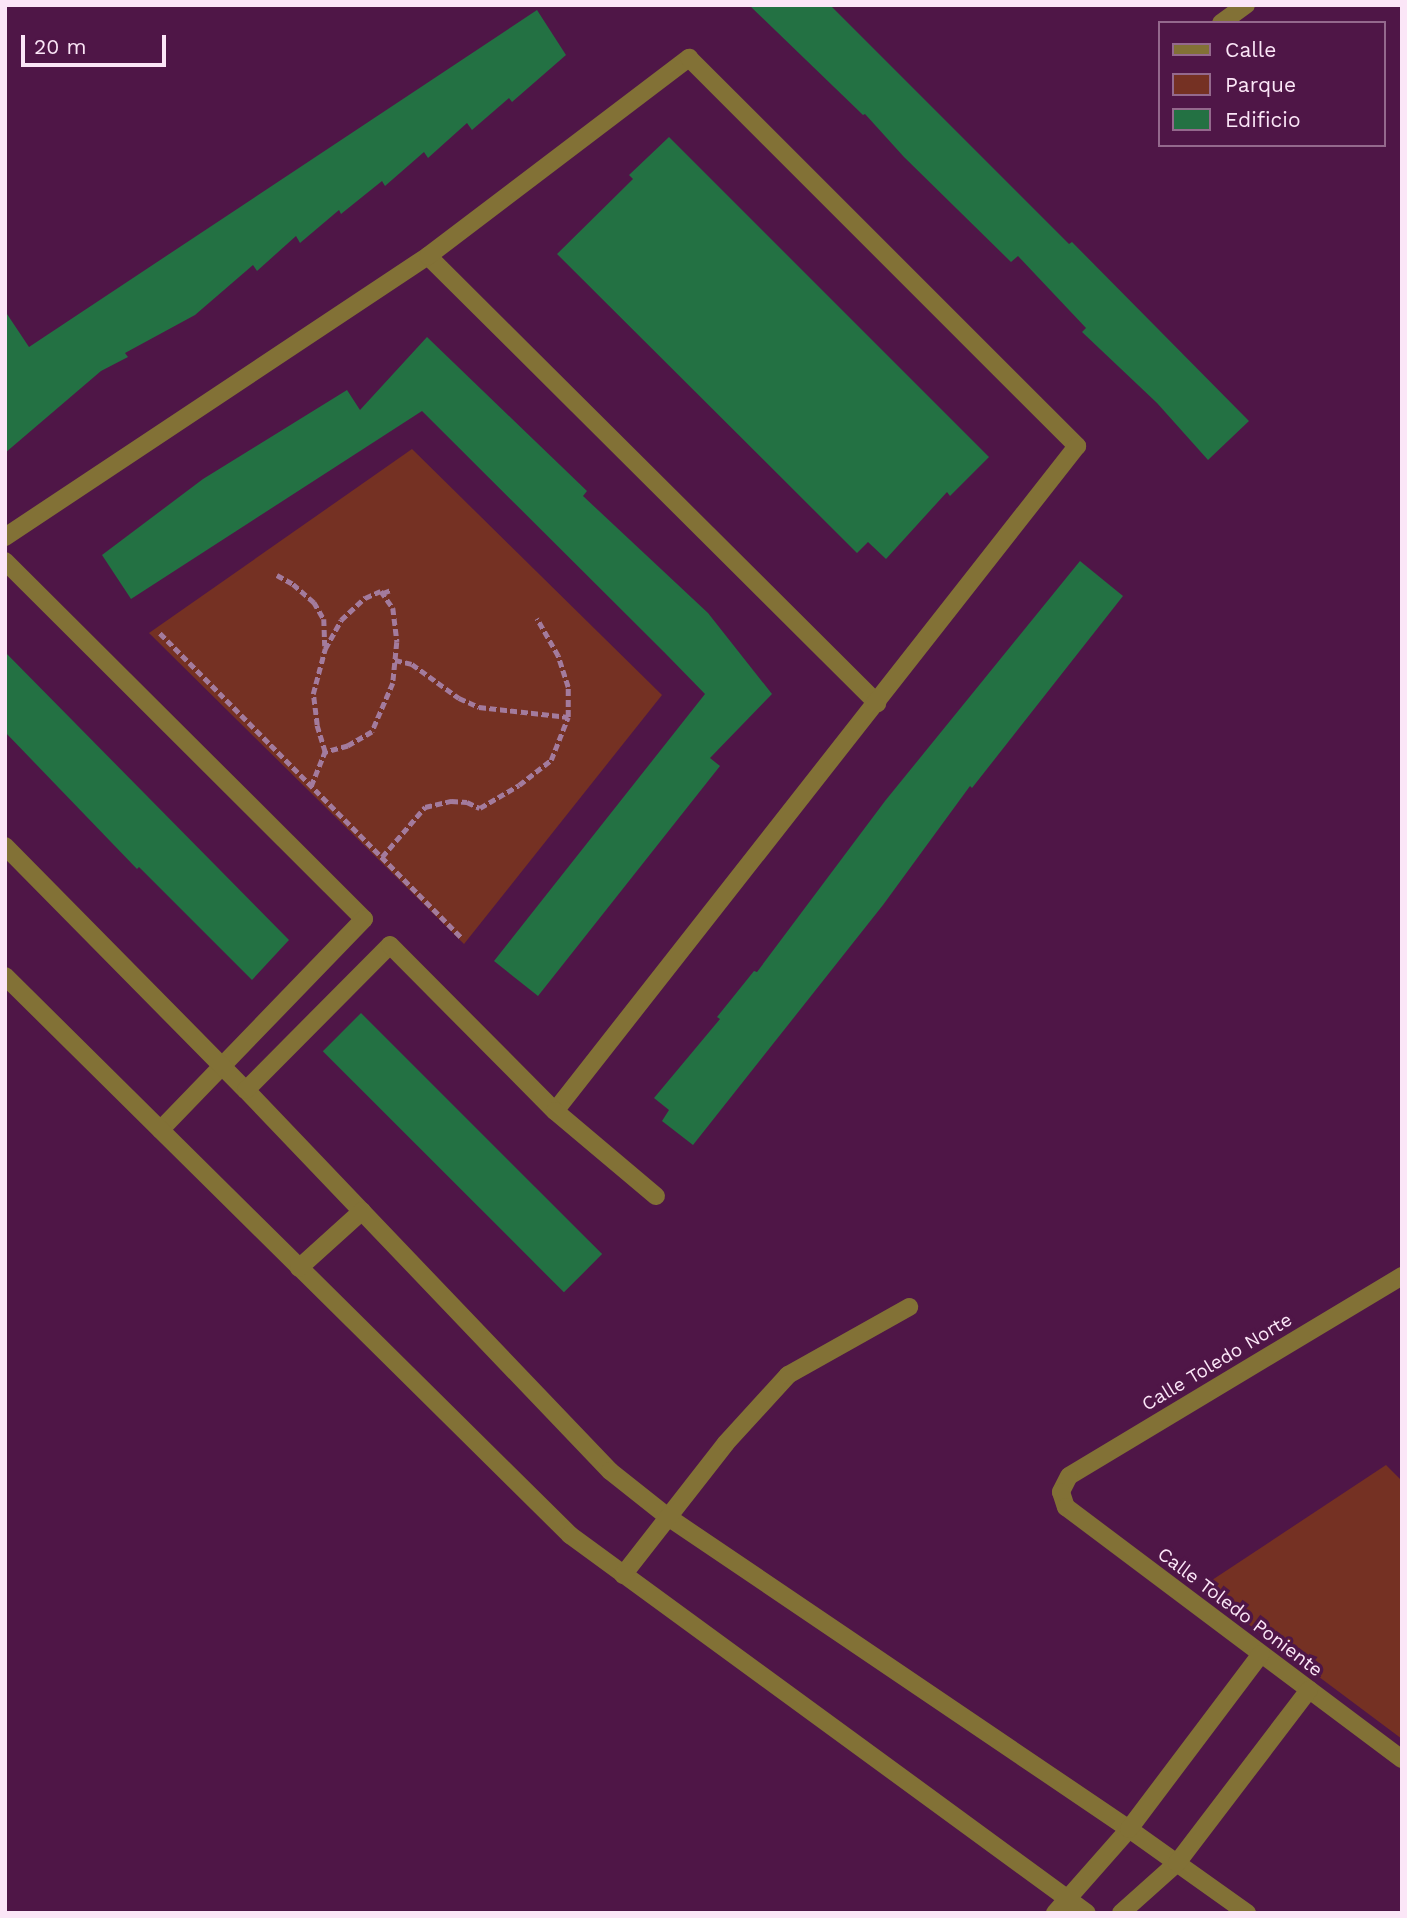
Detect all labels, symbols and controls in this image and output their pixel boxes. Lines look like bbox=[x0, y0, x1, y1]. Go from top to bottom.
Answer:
scale bar bbox=[24, 21, 170, 65]
legend bbox=[1158, 21, 1386, 147]
text: 20 m bbox=[34, 34, 86, 59]
text: Calle bbox=[1225, 37, 1276, 62]
text: Parque bbox=[1225, 72, 1296, 97]
text: Edificio bbox=[1225, 107, 1301, 132]
street label: Calle Toledo Norte bbox=[1138, 1308, 1296, 1416]
street label: Calle Toledo Poniente bbox=[1153, 1542, 1327, 1682]

